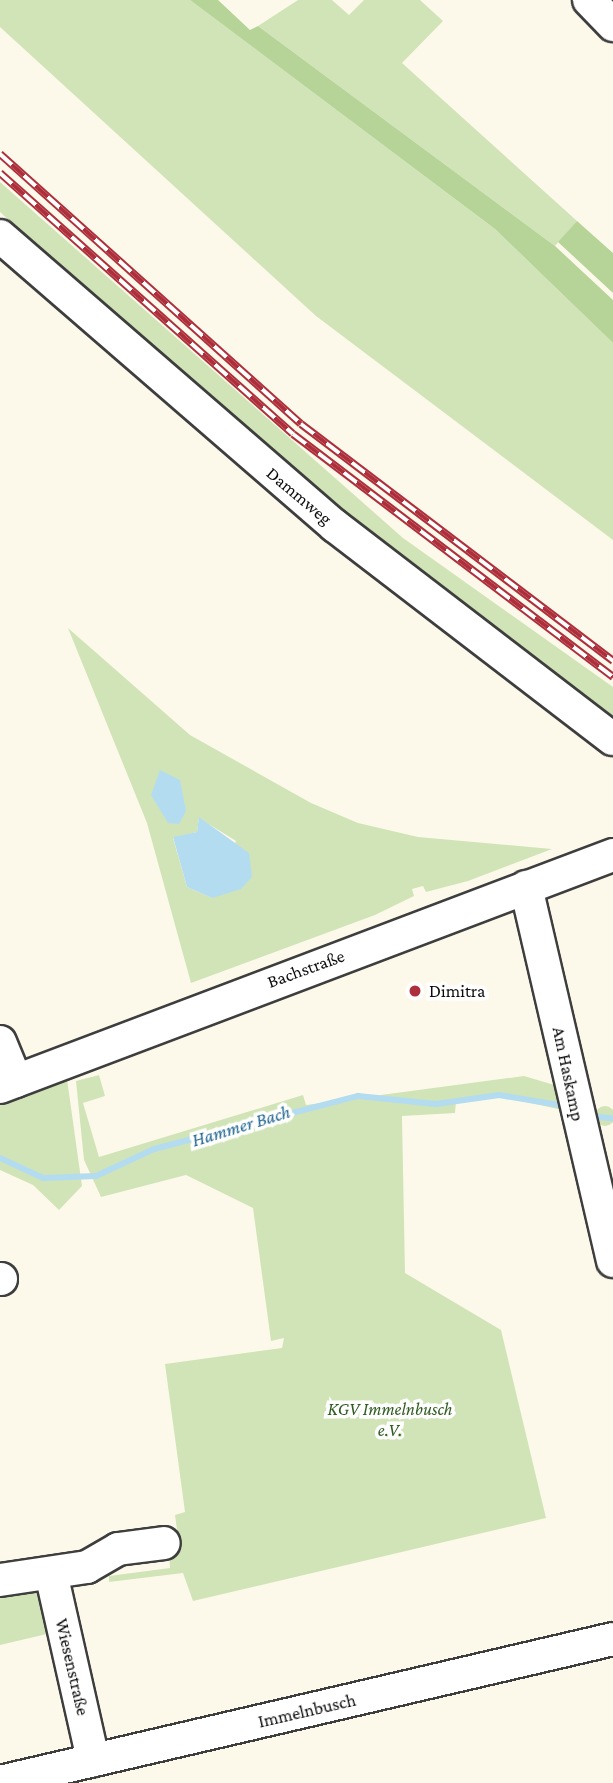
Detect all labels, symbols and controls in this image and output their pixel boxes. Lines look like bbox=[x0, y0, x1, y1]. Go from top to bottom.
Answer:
street label: Dammweg bbox=[262, 462, 336, 530]
street label: Bachstraße bbox=[264, 945, 348, 993]
place label: Dimitra bbox=[429, 980, 485, 1002]
marker: Dimitra bbox=[407, 983, 423, 999]
street label: Am Haskamp bbox=[547, 1025, 589, 1123]
water label: Hammer Bach bbox=[189, 1100, 293, 1152]
park label: KGV Immelnbusch e.V. bbox=[328, 1399, 452, 1442]
street label: Wiesenstraße bbox=[50, 1616, 94, 1718]
street label: Immelnbusch bbox=[256, 1689, 358, 1733]

